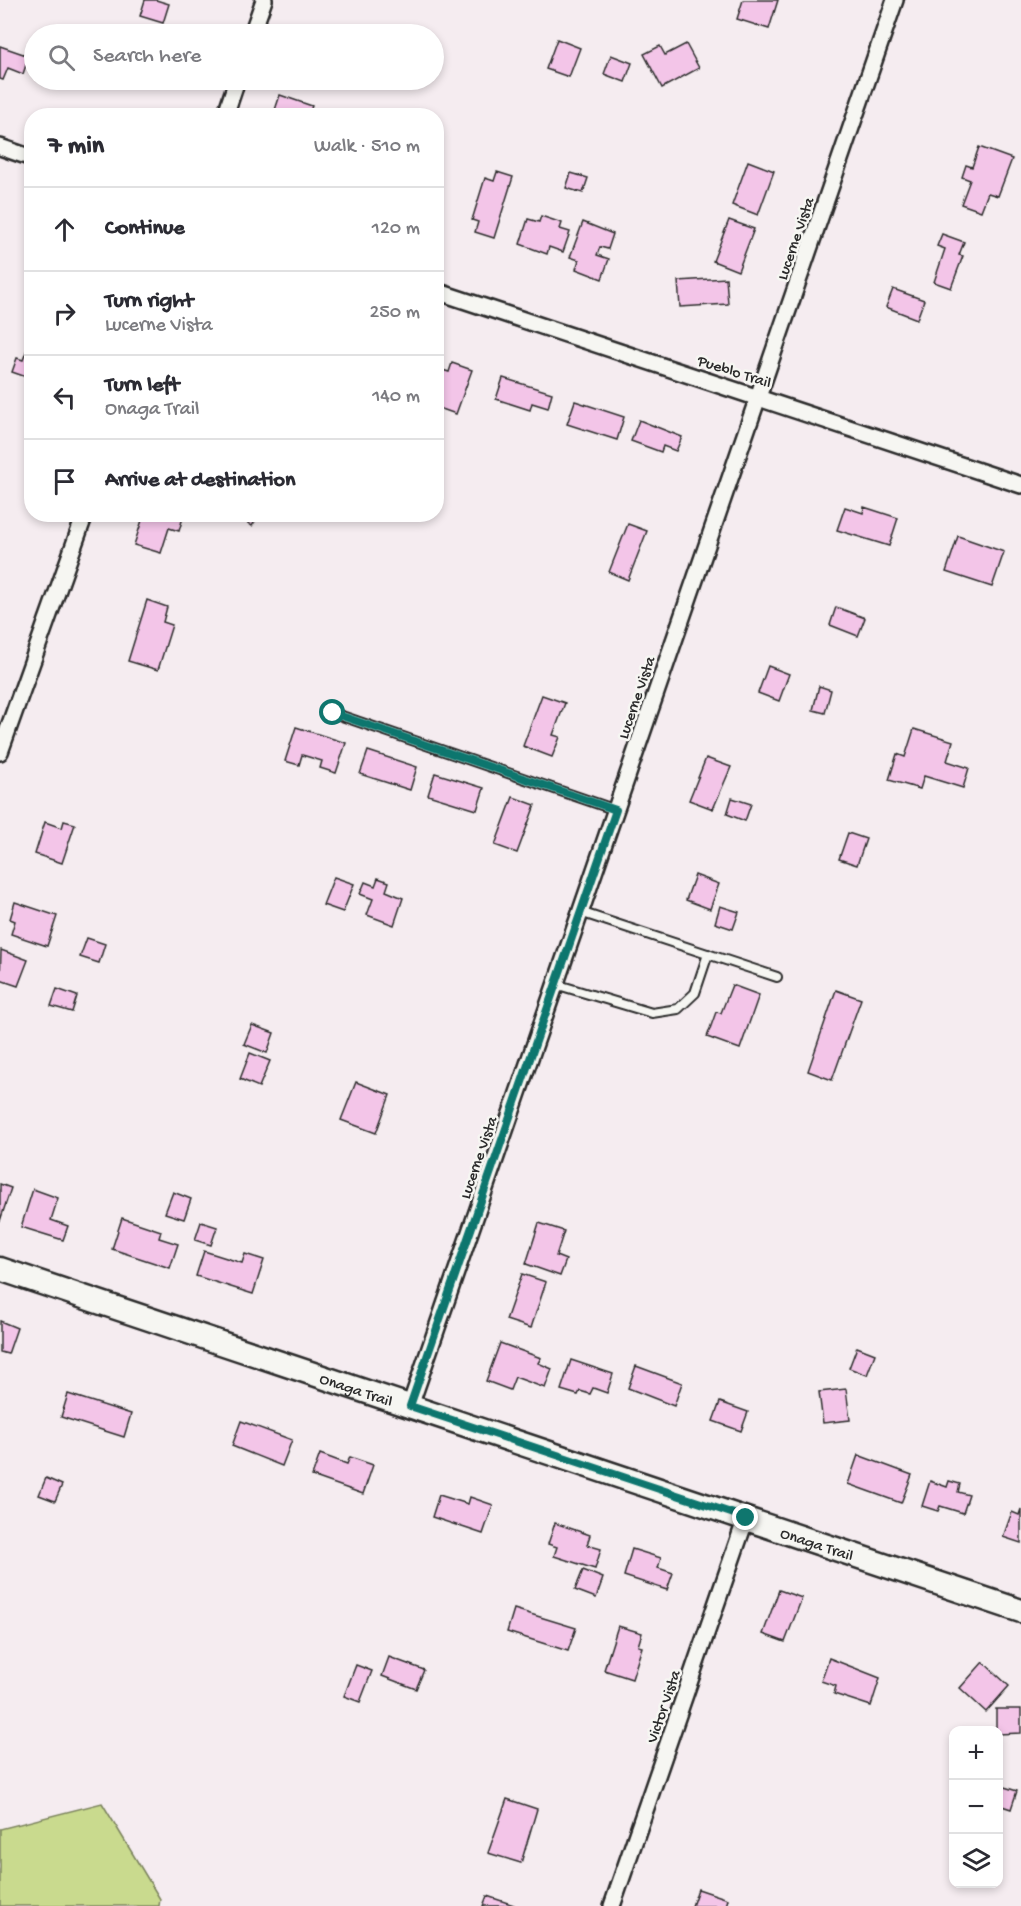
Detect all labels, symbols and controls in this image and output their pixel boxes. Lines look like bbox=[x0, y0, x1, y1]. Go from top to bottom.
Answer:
search box bbox=[24, 24, 444, 90]
icon: search bbox=[45, 41, 78, 74]
text: Search here bbox=[93, 44, 201, 70]
text: 7 min bbox=[48, 132, 104, 163]
text: Walk · 510 m bbox=[314, 136, 420, 159]
street label: Lucerne Vista bbox=[774, 194, 821, 283]
icon: ahead bbox=[48, 213, 81, 246]
text: Continue bbox=[105, 216, 185, 242]
text: 120 m bbox=[372, 218, 420, 241]
text: Turn right bbox=[105, 289, 193, 315]
icon: right bbox=[48, 297, 81, 330]
text: 250 m bbox=[369, 302, 420, 325]
text: Lucerne Vista bbox=[105, 315, 213, 338]
street label: Pueblo Trail bbox=[694, 352, 773, 394]
text: Turn left bbox=[105, 373, 179, 399]
icon: left bbox=[48, 381, 81, 414]
text: 140 m bbox=[372, 386, 420, 409]
text: Onaga Trail bbox=[105, 399, 199, 422]
icon: arrive bbox=[48, 465, 81, 498]
text: Arrive at destination bbox=[105, 468, 295, 494]
street label: Lucerne Vista bbox=[615, 653, 662, 742]
route start bbox=[319, 699, 345, 725]
street label: Lucerne Vista bbox=[457, 1113, 504, 1202]
street label: Onaga Trail bbox=[317, 1371, 394, 1413]
route end bbox=[732, 1504, 758, 1530]
street label: Onaga Trail bbox=[777, 1525, 855, 1567]
street label: Victor Vista bbox=[644, 1667, 687, 1747]
map controls bbox=[949, 1726, 1003, 1888]
button: + bbox=[949, 1726, 1003, 1780]
button: − bbox=[949, 1780, 1003, 1834]
button: layers bbox=[949, 1834, 1003, 1888]

